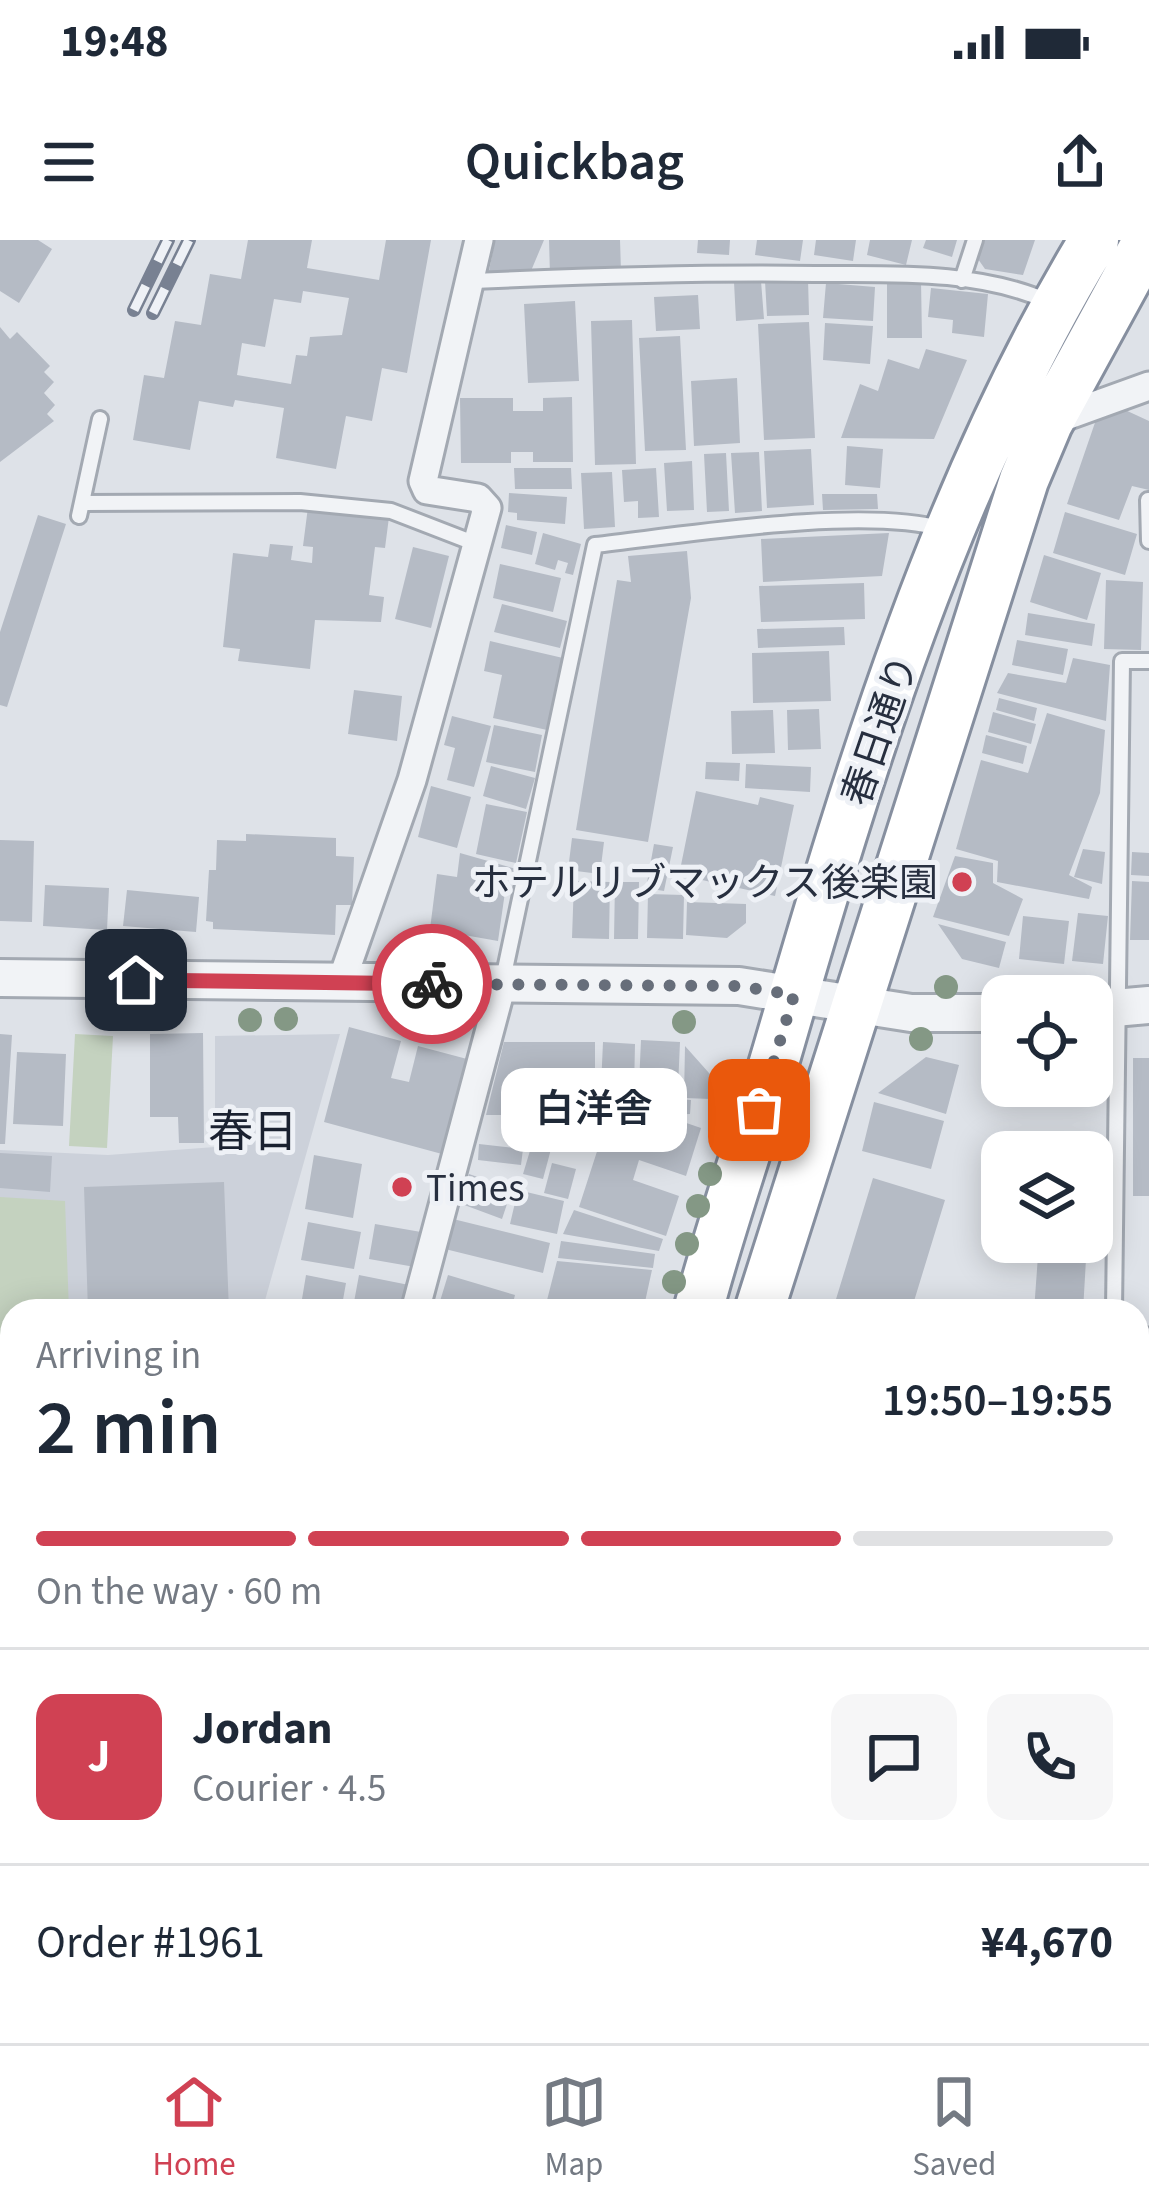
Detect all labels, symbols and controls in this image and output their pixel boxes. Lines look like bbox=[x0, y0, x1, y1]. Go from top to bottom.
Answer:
text: 19:48 bbox=[60, 10, 169, 74]
text: Quickbag bbox=[465, 124, 684, 201]
icon: menu bbox=[36, 129, 102, 195]
icon: share bbox=[1047, 129, 1113, 195]
street label: 春日通り bbox=[829, 648, 933, 814]
place label: ホテルリブマックス後楽園 bbox=[471, 856, 938, 912]
marker: ホテルリブマックス後楽園 bbox=[949, 869, 975, 895]
courier bbox=[372, 924, 492, 1044]
pin bbox=[85, 929, 187, 1031]
icon: home bbox=[103, 947, 169, 1013]
icon: bike bbox=[399, 951, 465, 1017]
map controls bbox=[981, 975, 1113, 1263]
button: locate bbox=[981, 975, 1113, 1107]
pin bbox=[708, 1059, 810, 1161]
callout: 白洋舎 bbox=[501, 1068, 687, 1152]
icon: bag bbox=[726, 1077, 792, 1143]
text: 白洋舎 bbox=[535, 1082, 653, 1138]
district label: 春日 bbox=[208, 1101, 298, 1165]
button: layers bbox=[981, 1131, 1113, 1263]
place label: Times bbox=[426, 1161, 525, 1217]
marker: Times bbox=[389, 1174, 415, 1200]
text: Arriving in bbox=[36, 1328, 201, 1384]
text: 19:50–19:55 bbox=[882, 1369, 1113, 1433]
text: 2 min bbox=[36, 1373, 221, 1484]
text: On the way · 60 m bbox=[36, 1564, 322, 1620]
button: chat bbox=[831, 1694, 957, 1820]
button: phone bbox=[987, 1694, 1113, 1820]
text: Jordan bbox=[192, 1697, 333, 1761]
text: J bbox=[88, 1725, 110, 1789]
text: Courier · 4.5 bbox=[192, 1761, 386, 1817]
text: Order #1961 bbox=[36, 1911, 265, 1975]
text: ¥4,670 bbox=[981, 1911, 1113, 1975]
tab: Home bbox=[153, 2069, 236, 2188]
tab: Map bbox=[541, 2069, 607, 2188]
tab: Saved bbox=[912, 2069, 996, 2188]

